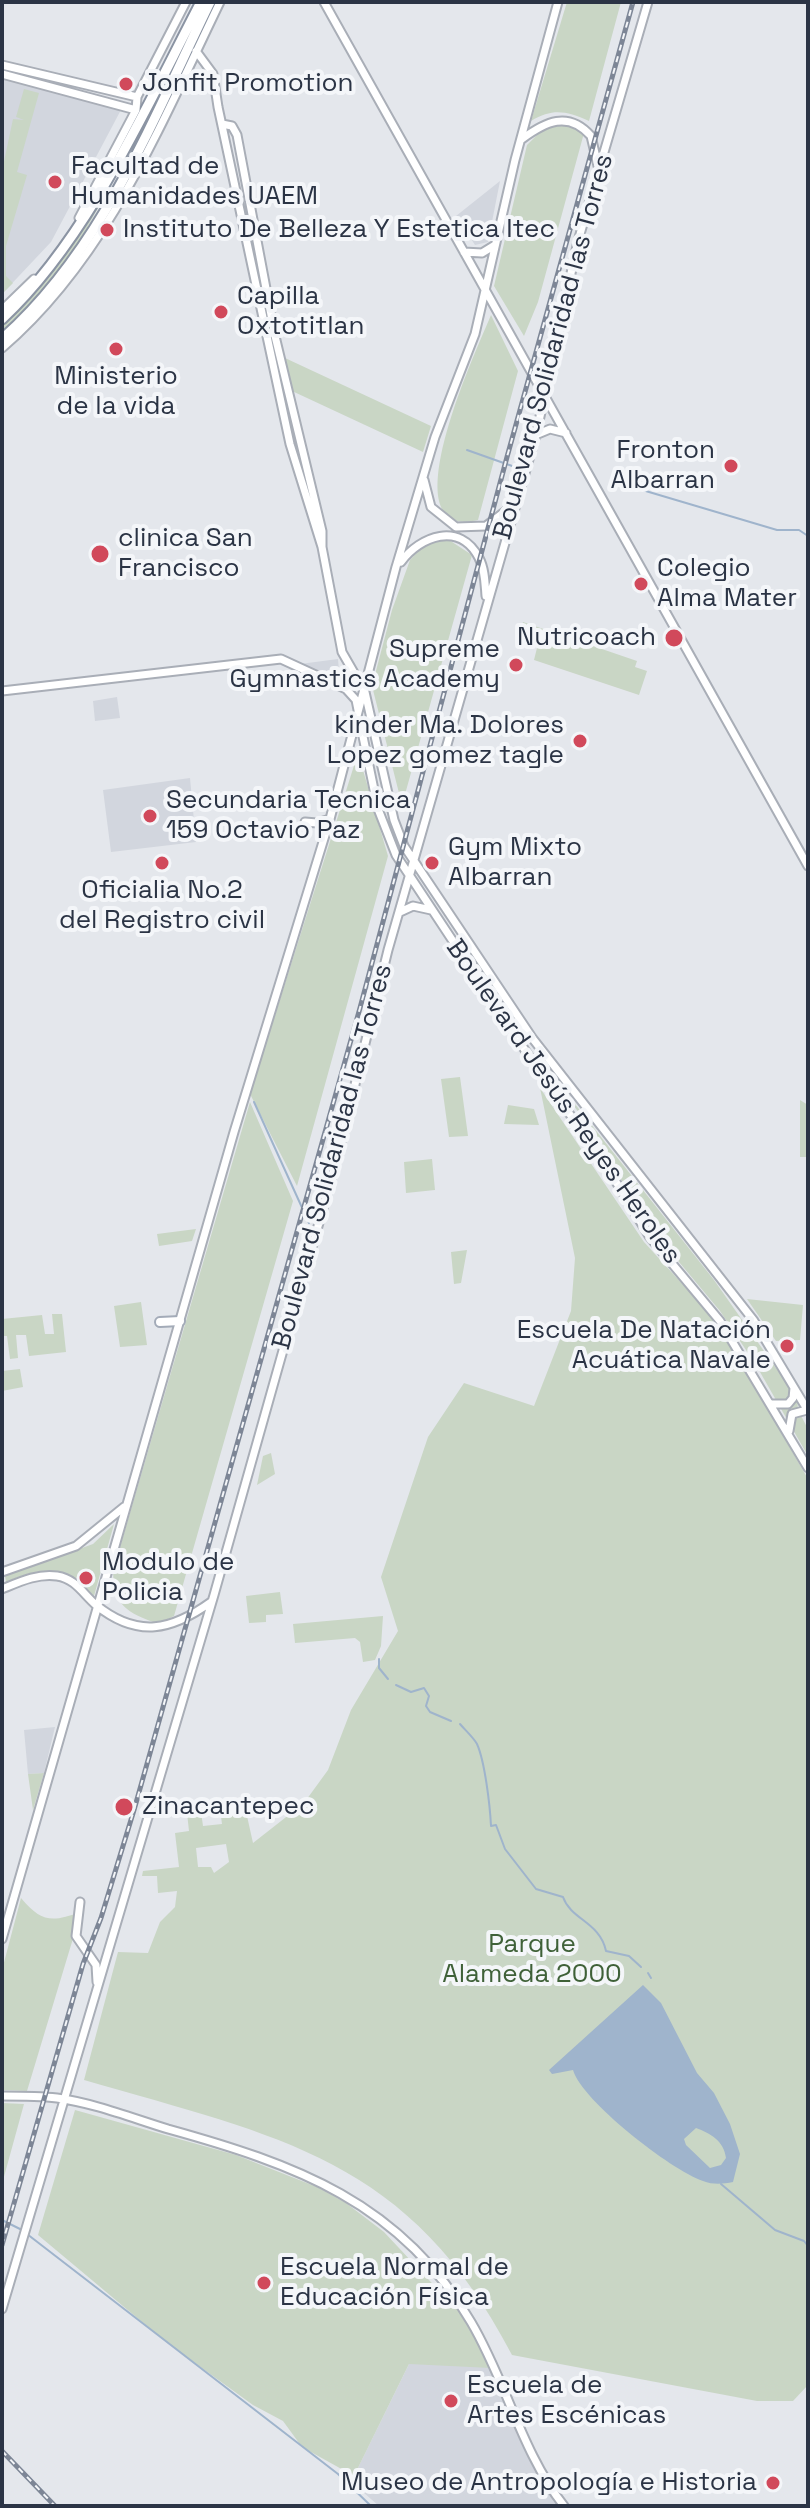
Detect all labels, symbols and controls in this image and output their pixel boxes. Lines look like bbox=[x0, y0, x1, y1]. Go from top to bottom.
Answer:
place label: Jonfit Promotion bbox=[142, 68, 354, 100]
marker: Jonfit Promotion bbox=[117, 75, 135, 93]
place label: Facultad de Humanidades UAEM bbox=[71, 151, 318, 212]
street label: Boulevard Solidaridad las Torres bbox=[487, 151, 621, 543]
marker: Facultad de Humanidades UAEM bbox=[46, 173, 64, 191]
place label: Instituto De Belleza Y Estetica Itec bbox=[123, 214, 555, 246]
marker: Instituto De Belleza Y Estetica Itec bbox=[98, 221, 116, 239]
place label: Capilla Oxtotitlan bbox=[237, 281, 364, 342]
marker: Capilla Oxtotitlan bbox=[212, 303, 230, 321]
marker: Ministerio de la vida bbox=[107, 340, 125, 358]
place label: Ministerio de la vida bbox=[54, 361, 178, 422]
place label: Fronton Albarran bbox=[611, 435, 715, 496]
marker: Fronton Albarran bbox=[722, 457, 740, 475]
place label: clinica San Francisco bbox=[118, 523, 253, 584]
marker: clinica San Francisco bbox=[89, 543, 111, 565]
place label: Colegio Alma Mater bbox=[657, 553, 797, 614]
marker: Colegio Alma Mater bbox=[632, 575, 650, 593]
place label: Nutricoach bbox=[517, 622, 656, 654]
marker: Nutricoach bbox=[663, 627, 685, 649]
place label: Supreme Gymnastics Academy bbox=[229, 634, 500, 696]
marker: Supreme Gymnastics Academy bbox=[507, 656, 525, 674]
place label: kinder Ma. Dolores Lopez gomez tagle bbox=[327, 710, 564, 772]
marker: kinder Ma. Dolores Lopez gomez tagle bbox=[571, 732, 589, 750]
place label: Secundaria Tecnica 159 Octavio Paz bbox=[166, 785, 411, 846]
marker: Secundaria Tecnica 159 Octavio Paz bbox=[141, 807, 159, 825]
place label: Gym Mixto Albarran bbox=[448, 832, 582, 894]
marker: Oficialia No.2 del Registro civil bbox=[153, 854, 171, 872]
marker: Gym Mixto Albarran bbox=[423, 854, 441, 872]
place label: Oficialia No.2 del Registro civil bbox=[59, 875, 265, 936]
street label: Boulevard Jesús Reyes Heroles bbox=[439, 934, 687, 1270]
street label: Boulevard Solidaridad las Torres bbox=[266, 961, 400, 1353]
place label: Escuela De Natación Acuática Navale bbox=[517, 1315, 771, 1376]
marker: Escuela De Natación Acuática Navale bbox=[778, 1337, 796, 1355]
place label: Modulo de Policia bbox=[102, 1547, 234, 1608]
marker: Modulo de Policia bbox=[77, 1569, 95, 1587]
place label: Zinacantepec bbox=[142, 1791, 315, 1823]
marker: Zinacantepec bbox=[113, 1796, 135, 1818]
park label: Parque Alameda 2000 bbox=[442, 1929, 622, 1990]
place label: Escuela Normal de Educación Física bbox=[280, 2252, 509, 2314]
marker: Escuela Normal de Educación Física bbox=[255, 2274, 273, 2292]
place label: Escuela de Artes Escénicas bbox=[467, 2370, 666, 2432]
marker: Escuela de Artes Escénicas bbox=[442, 2392, 460, 2410]
place label: Museo de Antropología e Historia bbox=[341, 2467, 757, 2499]
marker: Museo de Antropología e Historia bbox=[764, 2474, 782, 2492]

